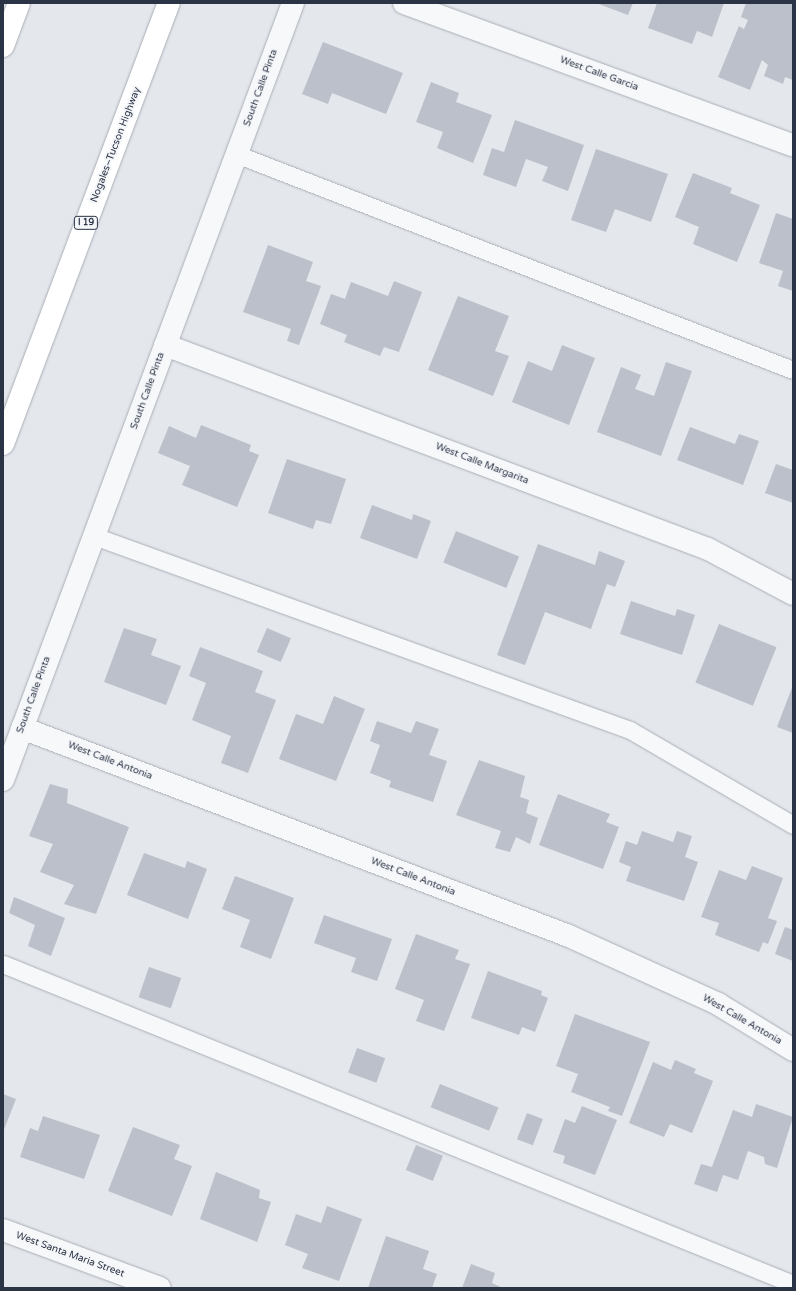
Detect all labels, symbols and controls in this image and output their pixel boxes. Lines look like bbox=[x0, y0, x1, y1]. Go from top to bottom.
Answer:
street label: South Calle Pinta bbox=[241, 48, 281, 128]
street label: West Calle Garcia bbox=[558, 54, 640, 94]
street label: Nogales–Tucson Highway bbox=[88, 86, 144, 204]
road number: I 19 bbox=[73, 216, 99, 230]
street label: South Calle Pinta bbox=[128, 351, 168, 431]
street label: West Calle Margarita bbox=[434, 441, 530, 487]
street label: South Calle Pinta bbox=[14, 655, 54, 735]
street label: West Calle Antonia bbox=[66, 739, 154, 783]
street label: West Calle Antonia bbox=[369, 855, 457, 899]
street label: West Calle Antonia bbox=[700, 992, 784, 1048]
street label: West Santa Maria Street bbox=[14, 1230, 126, 1280]

